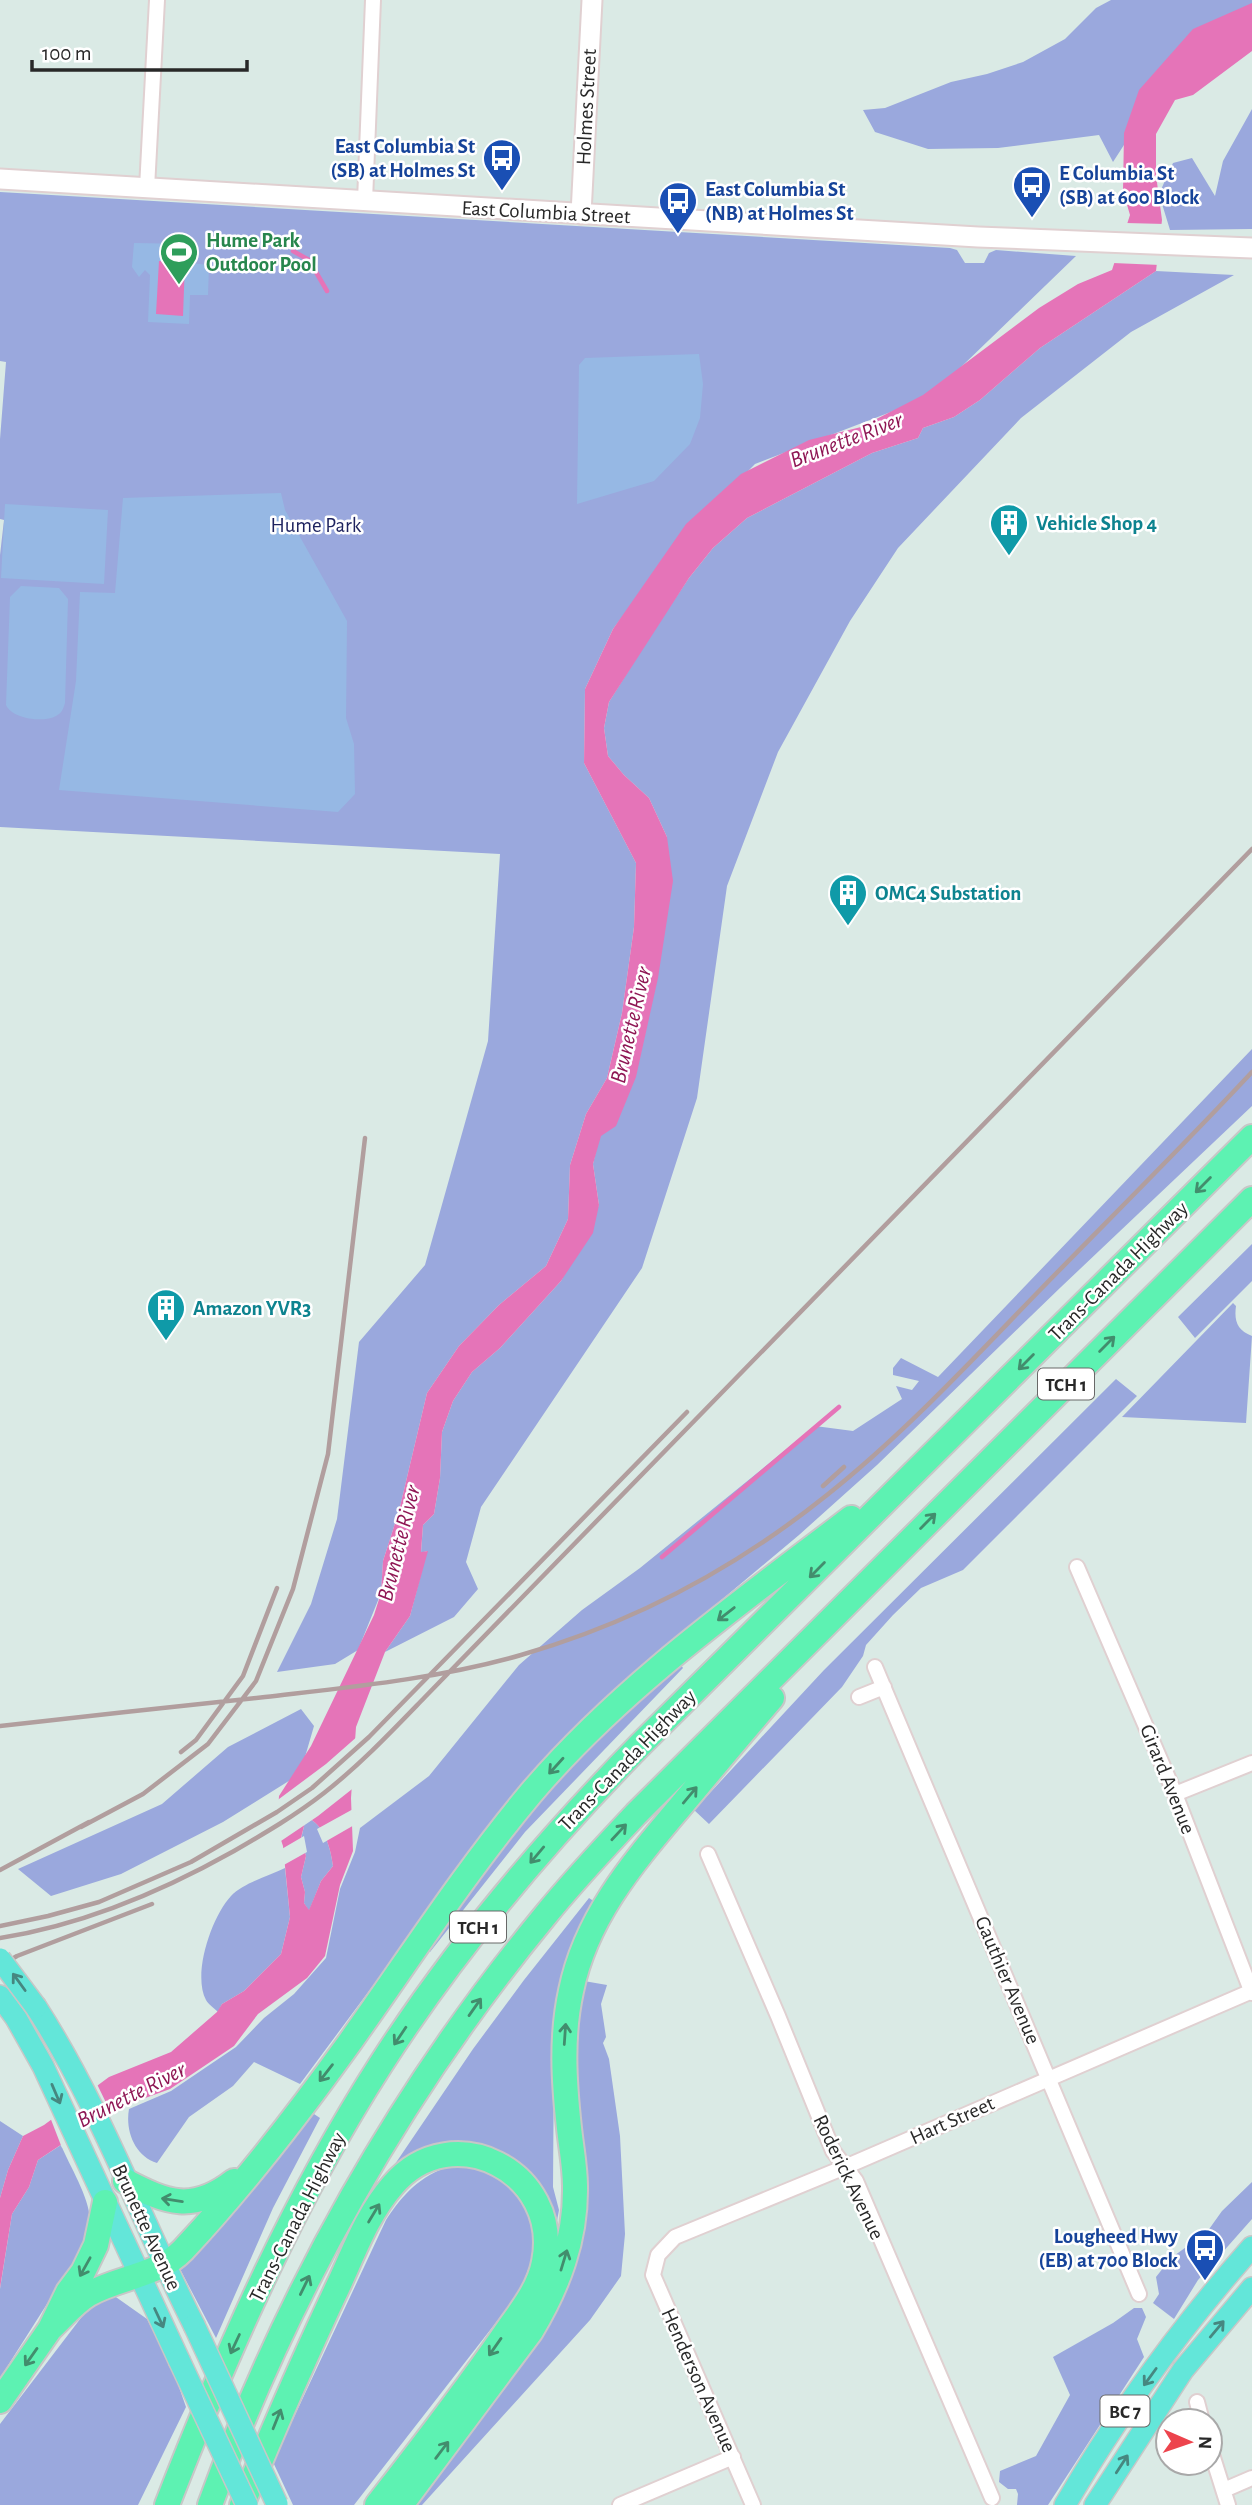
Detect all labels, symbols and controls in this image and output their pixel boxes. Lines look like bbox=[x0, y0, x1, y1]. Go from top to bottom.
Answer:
scale bar bbox=[32, 28, 247, 72]
text: 100 m bbox=[42, 43, 92, 64]
street label: Holmes Street bbox=[573, 48, 600, 166]
place label: East Columbia St (SB) at Holmes St bbox=[331, 136, 475, 181]
bus stop icon: East Columbia St (SB) at Holmes St bbox=[481, 137, 523, 192]
place label: E Columbia St (SB) at 600 Block bbox=[1059, 163, 1200, 208]
bus stop icon: E Columbia St (SB) at 600 Block bbox=[1011, 164, 1053, 219]
place label: East Columbia St (NB) at Holmes St bbox=[705, 179, 854, 224]
bus stop icon: East Columbia St (NB) at Holmes St bbox=[657, 180, 699, 235]
street label: East Columbia Street bbox=[461, 198, 631, 227]
place label: Hume Park Outdoor Pool bbox=[206, 230, 317, 275]
sports icon: Hume Park Outdoor Pool bbox=[158, 231, 200, 286]
water label: Brunette River bbox=[787, 408, 907, 472]
building icon: Vehicle Shop 4 bbox=[988, 502, 1030, 557]
place label: Vehicle Shop 4 bbox=[1036, 513, 1157, 534]
park label: Hume Park bbox=[271, 515, 362, 536]
building icon: OMC4 Substation bbox=[827, 872, 869, 927]
place label: OMC4 Substation bbox=[875, 883, 1021, 904]
water label: Brunette River bbox=[607, 964, 656, 1086]
one-way arrow bbox=[1195, 1176, 1212, 1193]
street label: Trans-Canada Highway bbox=[1045, 1198, 1192, 1345]
building icon: Amazon YVR3 bbox=[145, 1287, 187, 1342]
place label: Amazon YVR3 bbox=[193, 1298, 311, 1319]
one-way arrow bbox=[1098, 1335, 1115, 1352]
one-way arrow bbox=[1017, 1354, 1034, 1371]
road number: TCH 1 bbox=[1038, 1368, 1094, 1400]
water label: Brunette River bbox=[374, 1483, 425, 1604]
one-way arrow bbox=[919, 1513, 936, 1530]
one-way arrow bbox=[809, 1562, 826, 1579]
one-way arrow bbox=[717, 1607, 735, 1622]
street label: Trans-Canada Highway bbox=[555, 1686, 700, 1835]
street label: Girard Avenue bbox=[1136, 1721, 1199, 1837]
one-way arrow bbox=[548, 1757, 564, 1775]
one-way arrow bbox=[682, 1786, 698, 1804]
one-way arrow bbox=[611, 1823, 627, 1841]
one-way arrow bbox=[529, 1845, 545, 1863]
road number: TCH 1 bbox=[450, 1912, 506, 1942]
street label: Gauthier Avenue bbox=[971, 1913, 1044, 2047]
one-way arrow bbox=[12, 1973, 27, 1992]
one-way arrow bbox=[468, 1998, 482, 2017]
one-way arrow bbox=[558, 2023, 571, 2046]
one-way arrow bbox=[392, 2025, 406, 2045]
water label: Brunette River bbox=[74, 2058, 190, 2133]
one-way arrow bbox=[318, 2063, 333, 2082]
one-way arrow bbox=[50, 2082, 63, 2104]
street label: Hart Street bbox=[907, 2092, 998, 2148]
street label: Roderick Avenue bbox=[809, 2112, 888, 2243]
street label: Trans-Canada Highway bbox=[246, 2129, 349, 2306]
street label: Brunette Avenue bbox=[108, 2161, 185, 2293]
one-way arrow bbox=[161, 2193, 184, 2206]
one-way arrow bbox=[367, 2204, 381, 2224]
place label: Lougheed Hwy (EB) at 700 Block bbox=[1039, 2226, 1179, 2271]
bus stop icon: Lougheed Hwy (EB) at 700 Block bbox=[1184, 2227, 1226, 2282]
one-way arrow bbox=[559, 2249, 572, 2271]
one-way arrow bbox=[78, 2256, 92, 2276]
one-way arrow bbox=[299, 2275, 313, 2296]
street label: Henderson Avenue bbox=[657, 2305, 740, 2455]
one-way arrow bbox=[153, 2307, 167, 2328]
one-way arrow bbox=[1209, 2321, 1225, 2339]
one-way arrow bbox=[228, 2333, 241, 2354]
one-way arrow bbox=[488, 2337, 503, 2356]
one-way arrow bbox=[24, 2347, 38, 2366]
one-way arrow bbox=[1143, 2367, 1158, 2386]
road number: BC 7 bbox=[1100, 2396, 1150, 2426]
north arrow bbox=[1154, 2407, 1224, 2477]
one-way arrow bbox=[272, 2409, 285, 2431]
text: N bbox=[1195, 2436, 1214, 2449]
one-way arrow bbox=[435, 2441, 449, 2460]
one-way arrow bbox=[1115, 2454, 1129, 2474]

